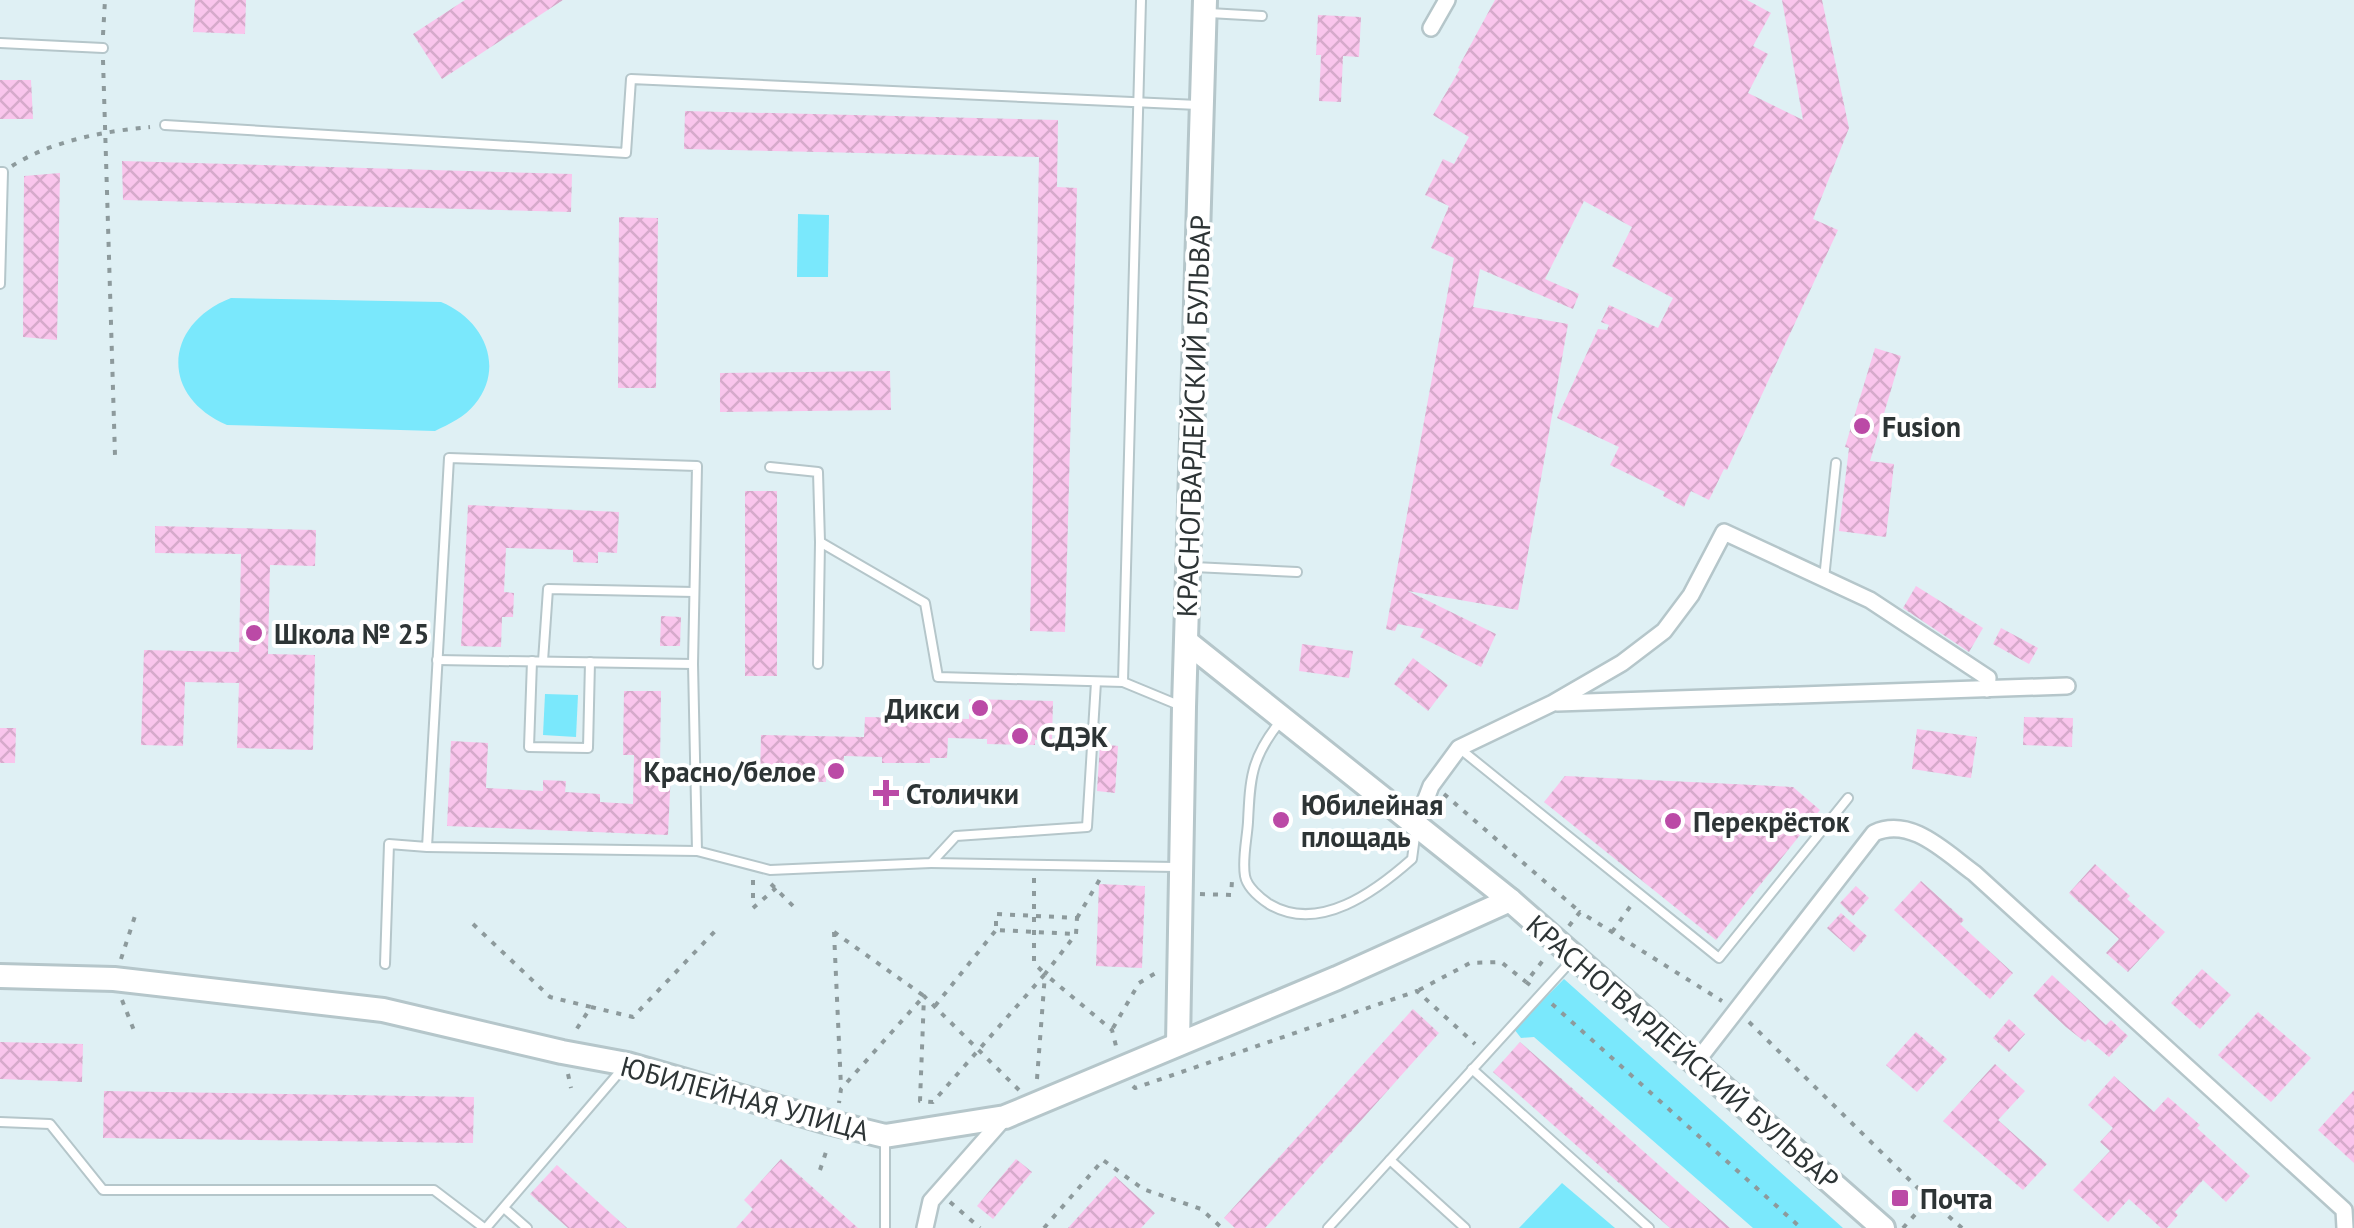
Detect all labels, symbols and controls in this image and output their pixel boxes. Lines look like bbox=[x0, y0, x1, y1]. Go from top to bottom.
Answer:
street label: КРАСНОГВАРДЕЙСКИЙ БУЛЬВАР bbox=[1167, 214, 1219, 618]
place label: Fusion bbox=[1882, 408, 1961, 445]
marker: Fusion bbox=[1851, 415, 1873, 437]
place label: Школа № 25 bbox=[274, 615, 429, 652]
marker: Школа № 25 bbox=[243, 622, 265, 644]
place label: Дикси bbox=[885, 690, 960, 727]
marker: Дикси bbox=[969, 697, 991, 719]
place label: СДЭК bbox=[1040, 718, 1109, 755]
marker: СДЭК bbox=[1009, 725, 1031, 747]
place label: Красно/белое bbox=[643, 753, 816, 790]
marker: Красно/белое bbox=[825, 760, 847, 782]
place label: Столички bbox=[906, 775, 1019, 812]
marker: Столички bbox=[875, 782, 897, 804]
place label: Юбилейная площадь bbox=[1301, 786, 1443, 855]
place label: Перекрёсток bbox=[1693, 803, 1850, 840]
marker: Юбилейная площадь bbox=[1270, 809, 1292, 831]
marker: Перекрёсток bbox=[1662, 810, 1684, 832]
street label: КРАСНОГВАРДЕЙСКИЙ БУЛЬВАР bbox=[1519, 906, 1847, 1198]
street label: ЮБИЛЕЙНАЯ УЛИЦА bbox=[617, 1047, 874, 1149]
place label: Почта bbox=[1920, 1180, 1993, 1217]
marker: Почта bbox=[1889, 1187, 1911, 1209]

